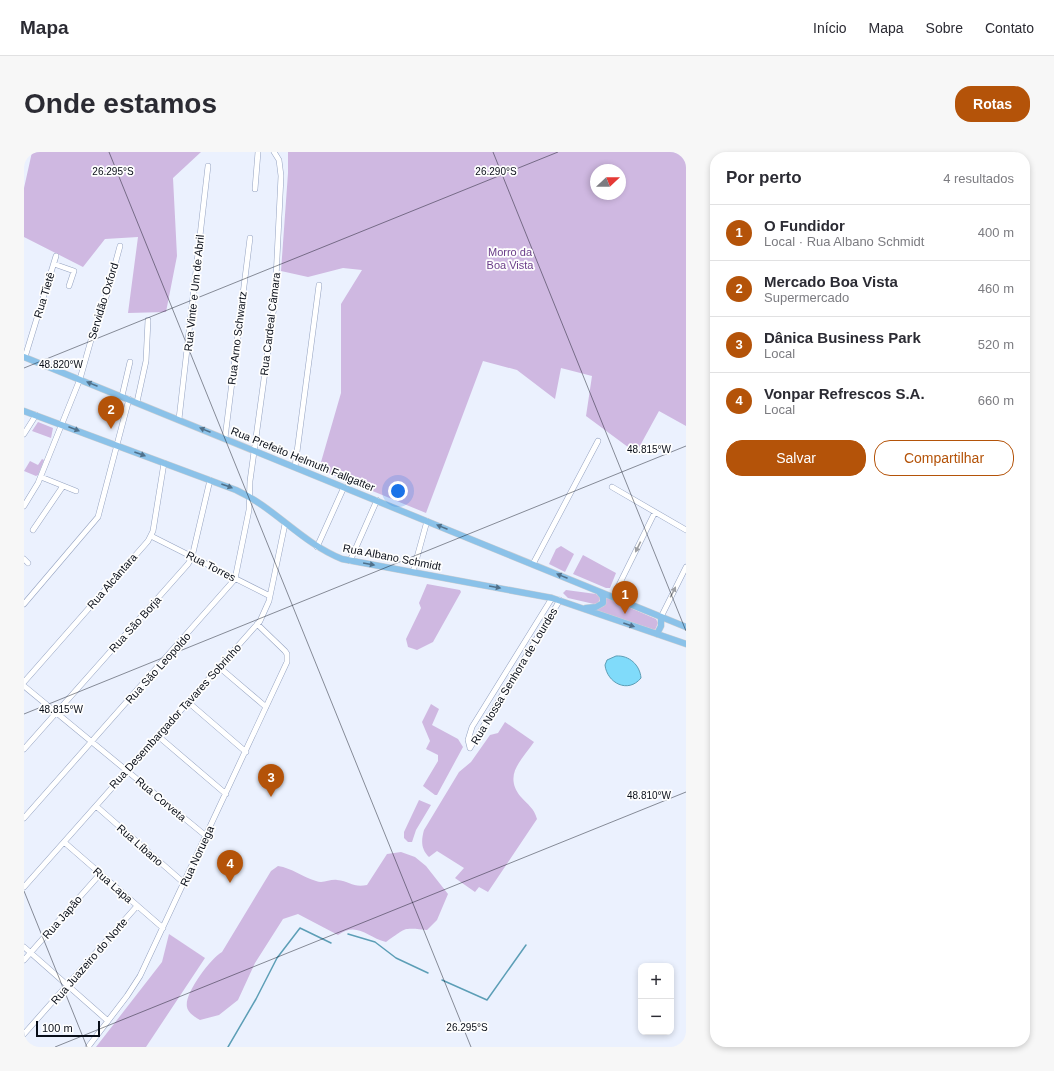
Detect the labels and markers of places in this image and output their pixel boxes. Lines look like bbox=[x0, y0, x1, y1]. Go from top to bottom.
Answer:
pin: 2 bbox=[98, 396, 124, 429]
pin: 1 bbox=[612, 581, 638, 614]
pin: 3 bbox=[258, 764, 284, 797]
pin: 4 bbox=[217, 850, 243, 883]

